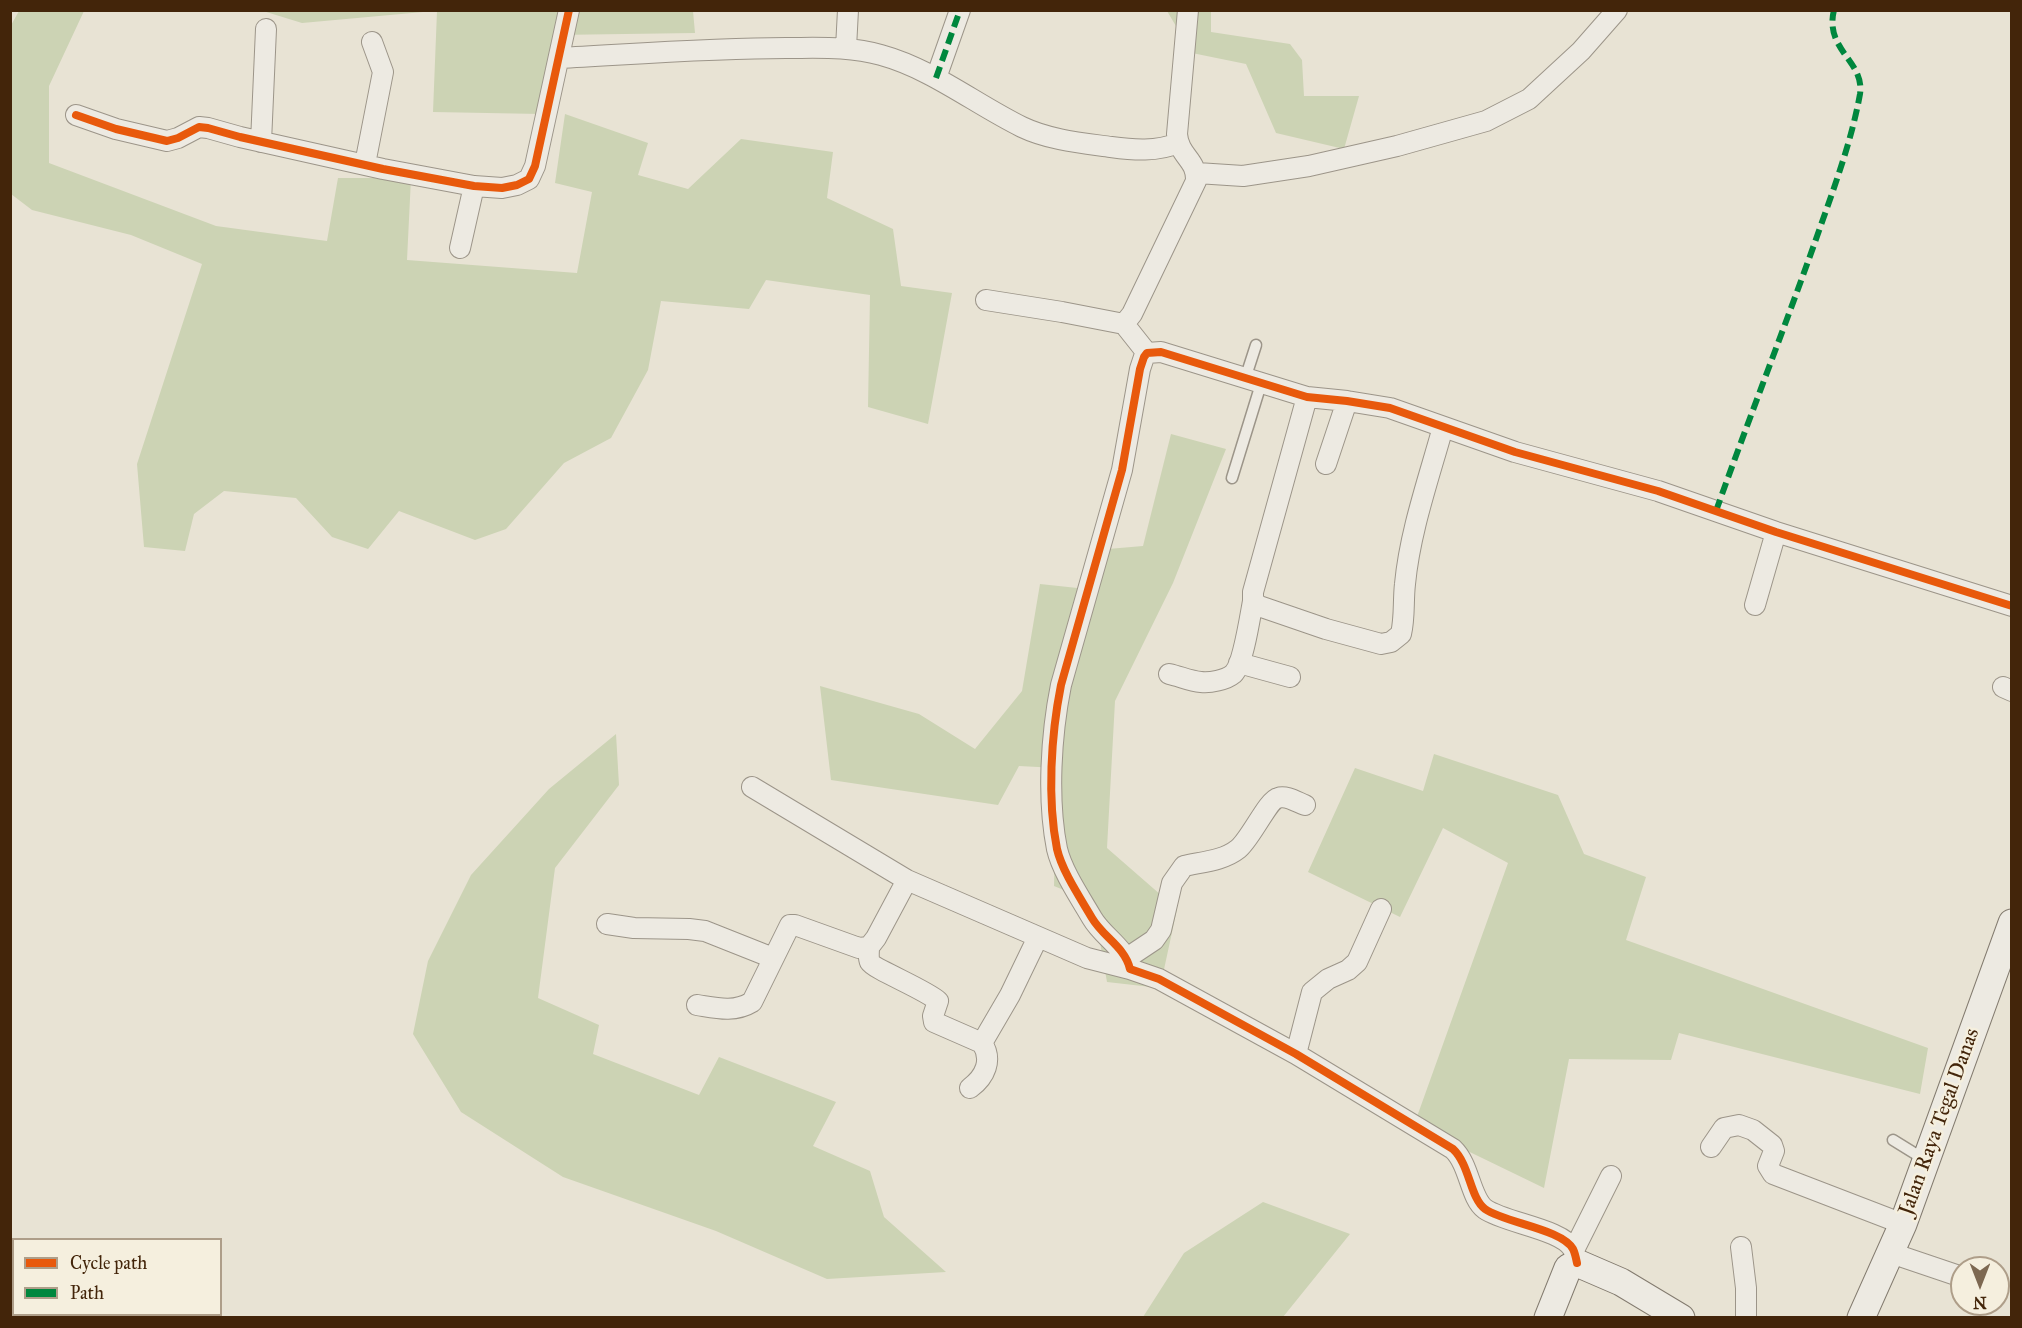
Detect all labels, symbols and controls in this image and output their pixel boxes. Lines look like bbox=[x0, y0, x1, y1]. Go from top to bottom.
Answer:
street label: Jalan Raya Tegal Danas bbox=[1894, 1025, 1986, 1219]
legend bbox=[12, 1238, 222, 1316]
text: Cycle path bbox=[70, 1252, 147, 1274]
north arrow bbox=[1950, 1256, 2010, 1316]
text: Path bbox=[70, 1282, 104, 1304]
text: N bbox=[1973, 1293, 1987, 1312]

